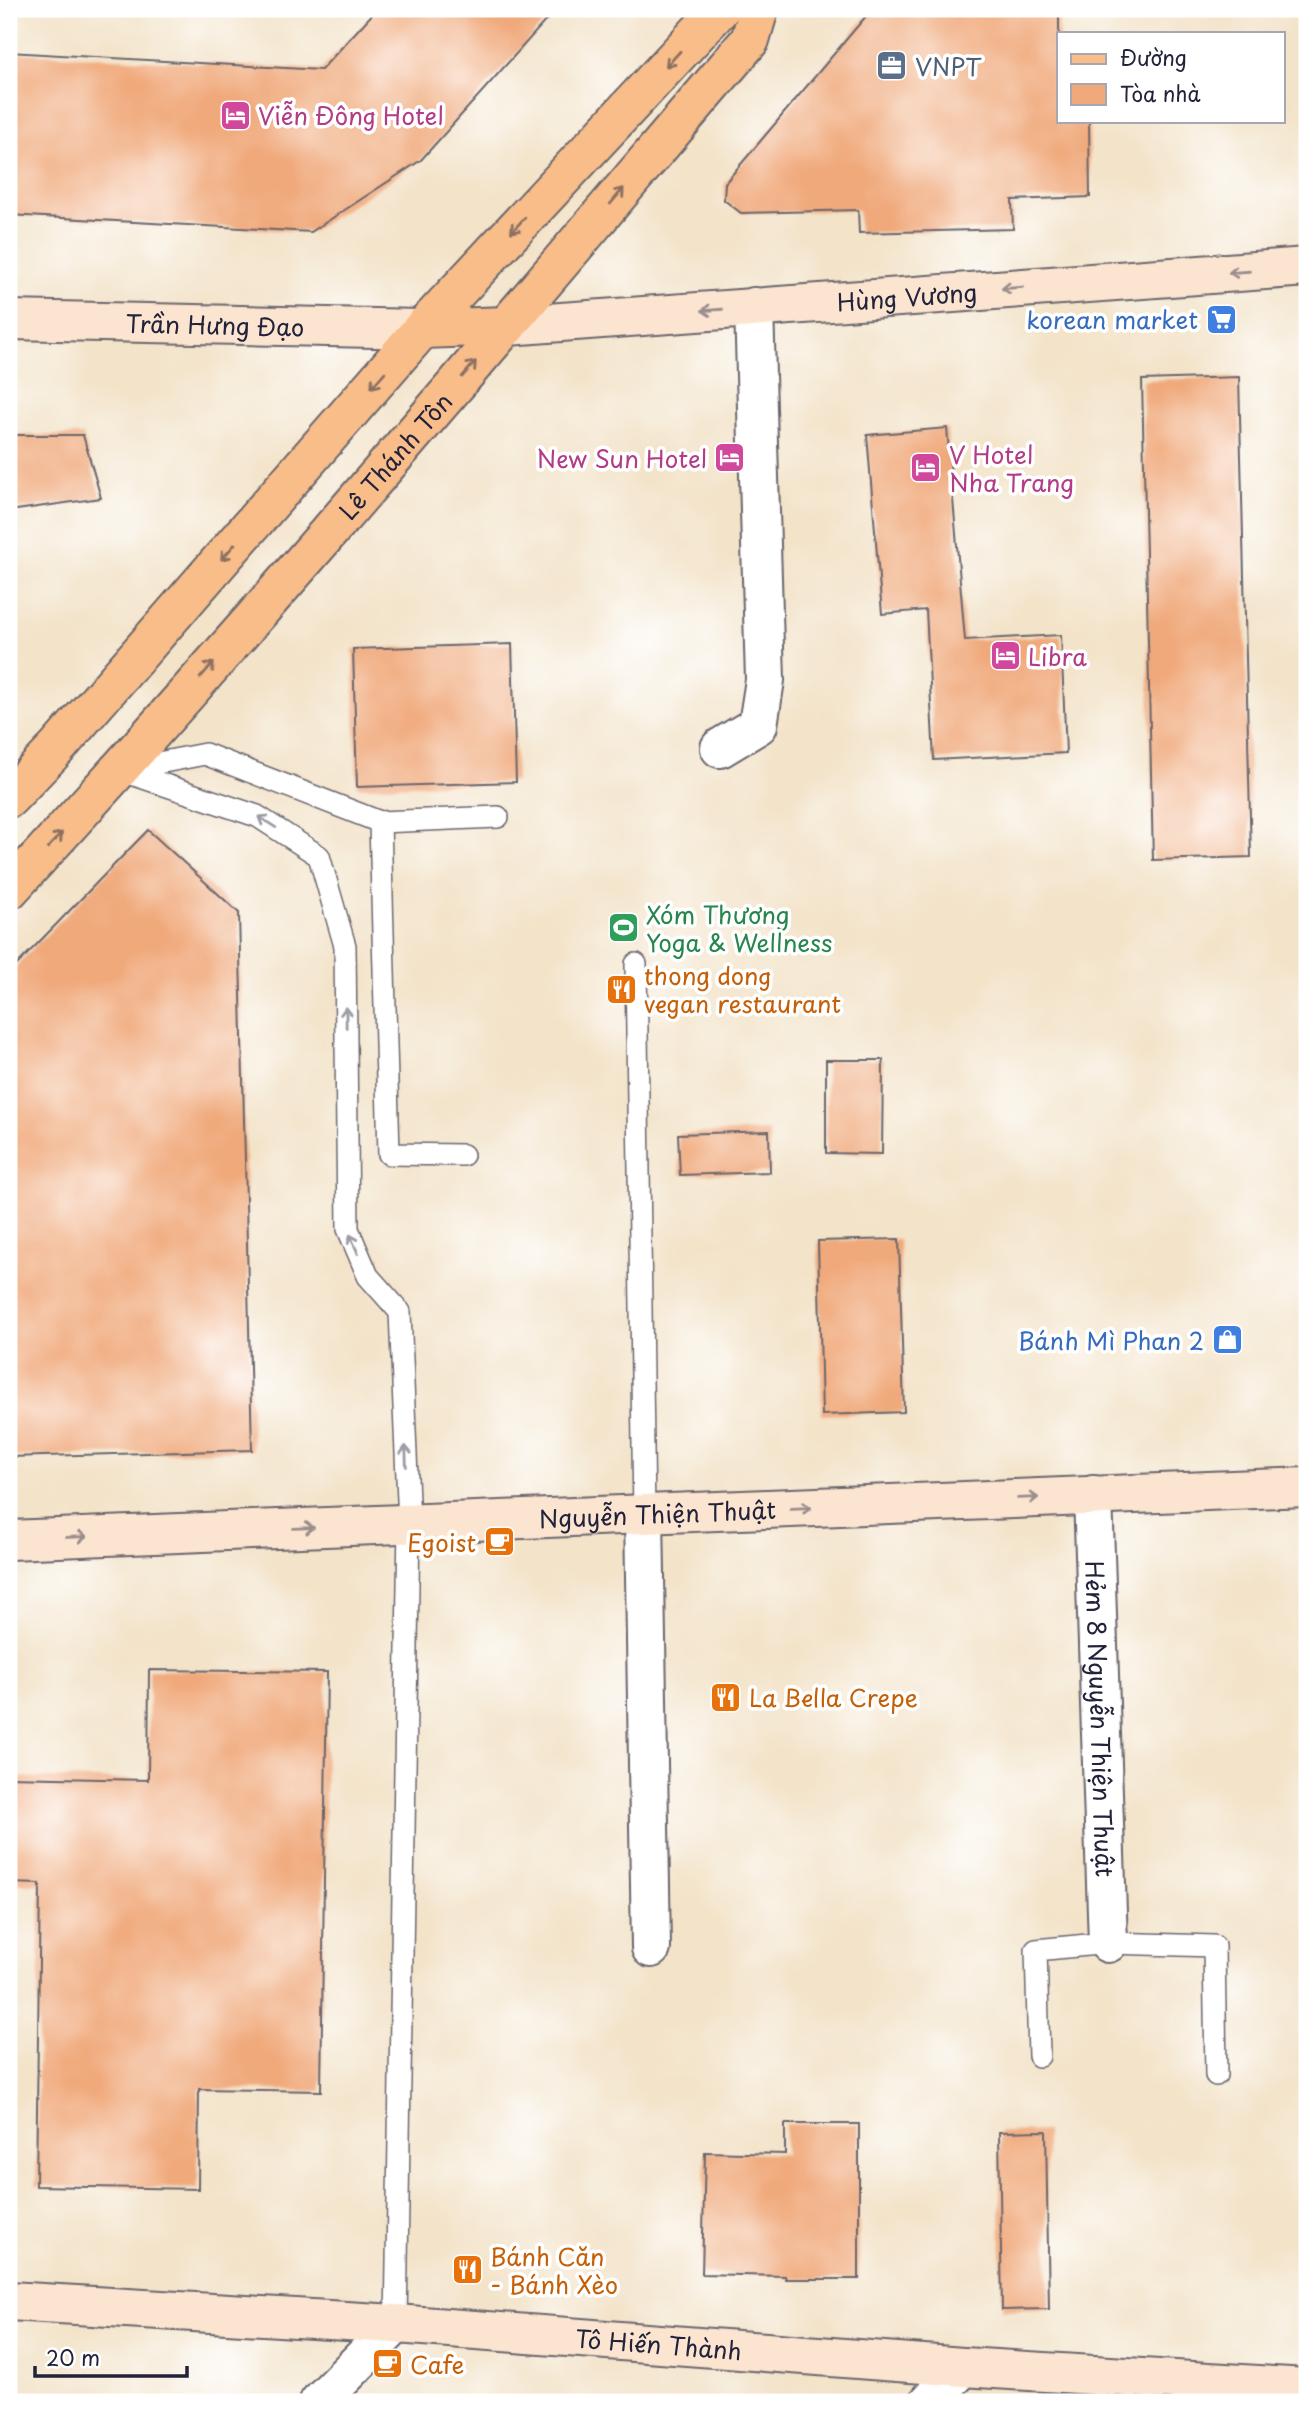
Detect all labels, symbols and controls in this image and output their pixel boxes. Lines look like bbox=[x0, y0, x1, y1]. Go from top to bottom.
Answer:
legend bbox=[1057, 32, 1284, 122]
text: Đường bbox=[1120, 41, 1187, 73]
place label: VNPT bbox=[915, 48, 982, 84]
office icon: VNPT bbox=[875, 49, 909, 83]
one-way arrow bbox=[665, 50, 681, 68]
text: Tòa nhà bbox=[1120, 77, 1200, 109]
place label: Viễn Đông Hotel bbox=[258, 97, 444, 133]
hotel icon: Viễn Đông Hotel bbox=[218, 98, 252, 132]
one-way arrow bbox=[609, 188, 625, 206]
one-way arrow bbox=[510, 216, 527, 233]
one-way arrow bbox=[1228, 266, 1251, 279]
street label: Hùng Vương bbox=[836, 273, 978, 320]
one-way arrow bbox=[1001, 282, 1024, 295]
place label: korean market bbox=[1026, 301, 1198, 337]
supermarket icon: korean market bbox=[1204, 302, 1238, 336]
one-way arrow bbox=[701, 304, 724, 317]
street label: Trần Hưng Đạo bbox=[125, 305, 305, 344]
one-way arrow bbox=[461, 360, 477, 378]
one-way arrow bbox=[370, 371, 386, 389]
street label: Lê Thánh Tôn bbox=[330, 384, 460, 527]
place label: V Hotel Nha Trang bbox=[949, 436, 1074, 500]
place label: New Sun Hotel bbox=[536, 440, 707, 476]
hotel icon: New Sun Hotel bbox=[713, 441, 747, 475]
hotel icon: V Hotel Nha Trang bbox=[909, 451, 943, 485]
one-way arrow bbox=[220, 542, 236, 560]
place label: Libra bbox=[1028, 638, 1087, 674]
hotel icon: Libra bbox=[988, 639, 1022, 673]
one-way arrow bbox=[199, 661, 215, 679]
one-way arrow bbox=[257, 815, 277, 829]
one-way arrow bbox=[46, 831, 63, 849]
place label: Xóm Thương Yoga & Wellness bbox=[646, 896, 832, 960]
sports icon: Xóm Thương Yoga & Wellness bbox=[606, 911, 640, 945]
place label: thong dong vegan restaurant bbox=[644, 957, 841, 1021]
restaurant icon: thong dong vegan restaurant bbox=[604, 972, 638, 1006]
one-way arrow bbox=[339, 1006, 353, 1029]
one-way arrow bbox=[347, 1233, 360, 1255]
place label: Bánh Mì Phan 2 bbox=[1018, 1322, 1204, 1358]
shop icon: Bánh Mì Phan 2 bbox=[1210, 1323, 1244, 1357]
one-way arrow bbox=[399, 1445, 412, 1468]
street label: Nguyễn Thiện Thuật bbox=[538, 1491, 777, 1536]
one-way arrow bbox=[1016, 1492, 1039, 1505]
one-way arrow bbox=[789, 1501, 812, 1514]
one-way arrow bbox=[292, 1521, 315, 1534]
place label: Egoist bbox=[407, 1524, 476, 1560]
cafe icon: Egoist bbox=[482, 1525, 516, 1559]
one-way arrow bbox=[65, 1531, 88, 1544]
street label: Hẻm 8 Nguyễn Thiện Thuật bbox=[1077, 1560, 1124, 1878]
place label: La Bella Crepe bbox=[749, 1679, 918, 1715]
restaurant icon: La Bella Crepe bbox=[709, 1680, 743, 1714]
place label: Bánh Căn - Bánh Xèo bbox=[490, 2238, 618, 2302]
restaurant icon: Bánh Căn - Bánh Xèo bbox=[450, 2253, 484, 2287]
street label: Tô Hiến Thành bbox=[574, 2320, 743, 2368]
scale bar bbox=[35, 2334, 187, 2378]
text: 20 m bbox=[46, 2341, 100, 2373]
place label: Cafe bbox=[410, 2346, 464, 2382]
cafe icon: Cafe bbox=[370, 2347, 404, 2381]

